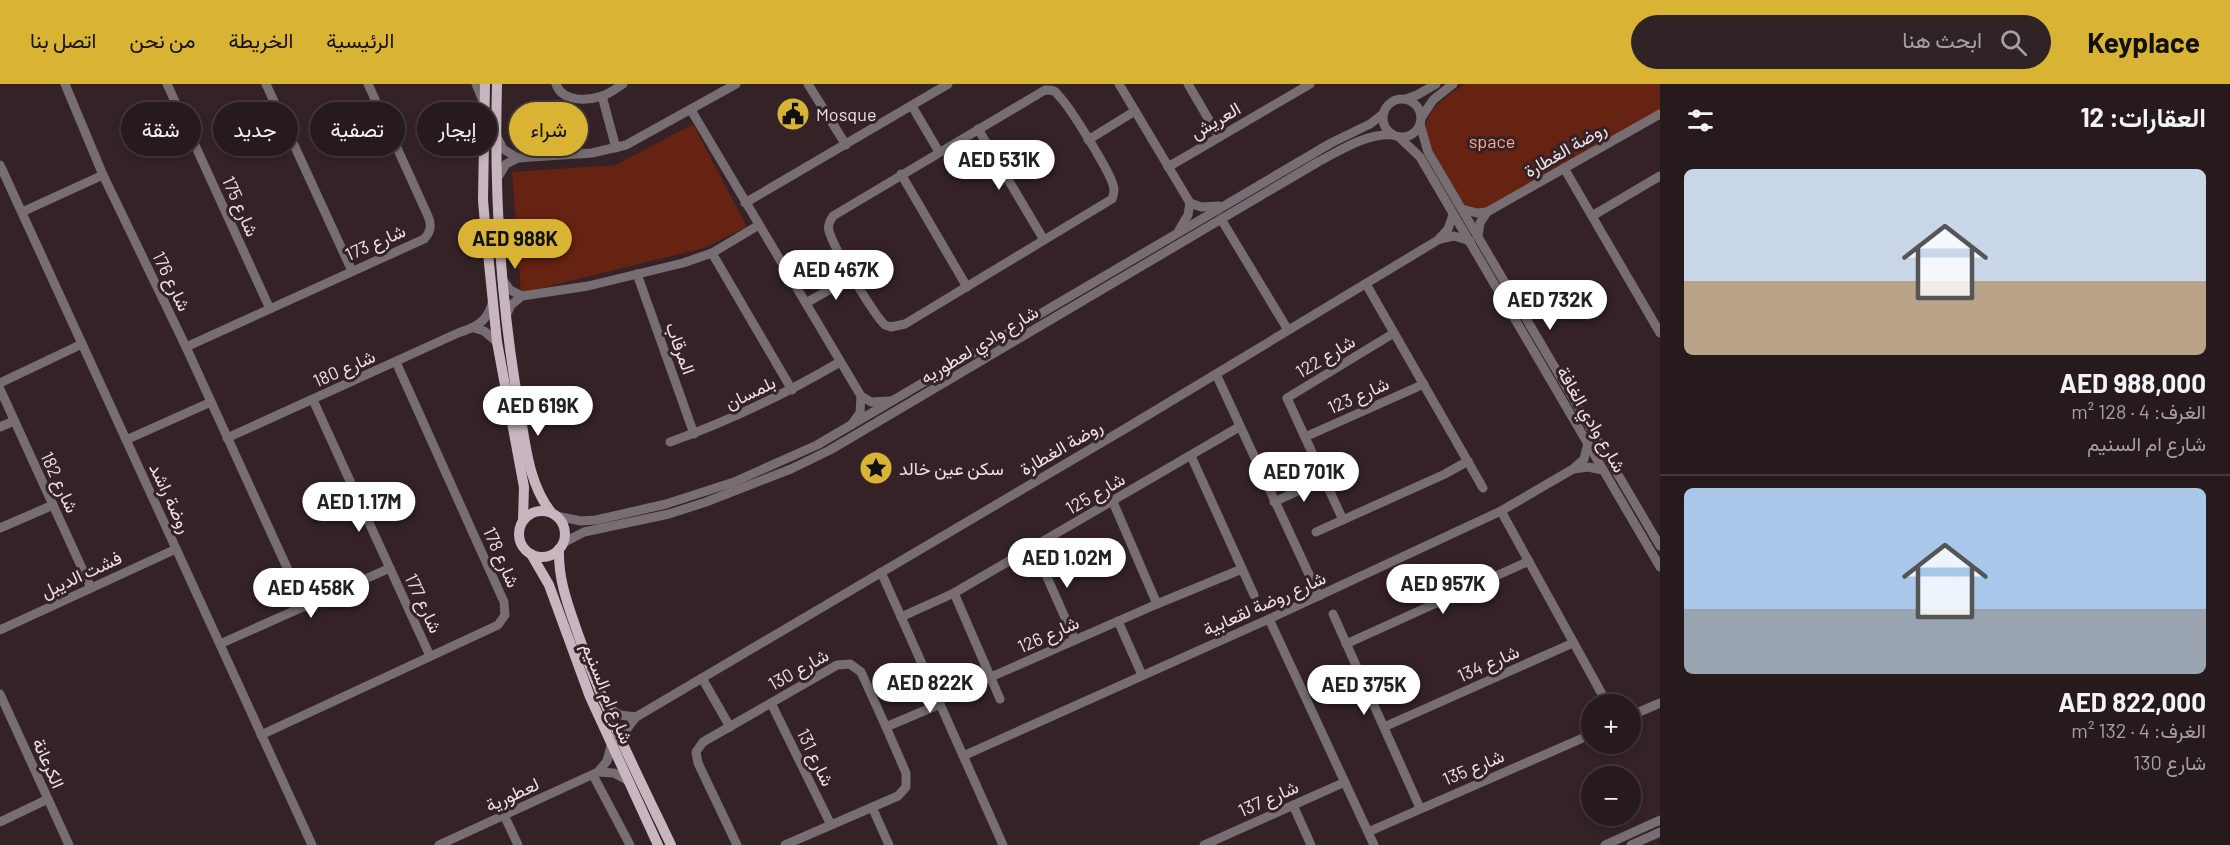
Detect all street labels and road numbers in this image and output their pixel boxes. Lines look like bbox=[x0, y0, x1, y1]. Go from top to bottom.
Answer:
street label: العريش bbox=[1186, 97, 1245, 144]
street label: روضة الغطارة bbox=[1520, 117, 1611, 182]
street label: شارع 175 bbox=[216, 172, 264, 240]
street label: شارع 173 bbox=[341, 219, 409, 267]
street label: شارع 176 bbox=[146, 247, 196, 315]
street label: شارع وادي لعطوريه bbox=[916, 300, 1045, 392]
street label: المرقاب bbox=[660, 319, 701, 378]
street label: شارع 122 bbox=[1291, 330, 1360, 384]
street label: شارع 180 bbox=[310, 345, 379, 393]
street label: شارع وادي الغافة bbox=[1548, 362, 1631, 478]
street label: بلمسان bbox=[721, 370, 779, 414]
street label: شارع 123 bbox=[1324, 372, 1393, 420]
street label: روضة الغطارة bbox=[1016, 415, 1107, 480]
street label: شارع 182 bbox=[34, 448, 84, 517]
street label: روضة راشد bbox=[144, 459, 197, 537]
street label: شارع 125 bbox=[1061, 467, 1130, 521]
street label: شارع 178 bbox=[477, 523, 525, 592]
street label: فشت الديبل bbox=[37, 546, 125, 603]
street label: شارع روضة لقعابية bbox=[1199, 566, 1330, 642]
street label: شارع 177 bbox=[399, 570, 447, 637]
street label: شارع 126 bbox=[1014, 611, 1083, 659]
street label: شارع ام السنيم bbox=[576, 639, 638, 747]
street label: شارع 134 bbox=[1454, 640, 1523, 688]
street label: شارع 130 bbox=[764, 643, 833, 696]
street label: شارع 131 bbox=[791, 725, 839, 790]
street label: الكرعانة bbox=[27, 734, 70, 792]
street label: شارع 135 bbox=[1439, 744, 1508, 792]
street label: لعطورية bbox=[482, 772, 543, 817]
street label: شارع 137 bbox=[1234, 775, 1302, 823]

